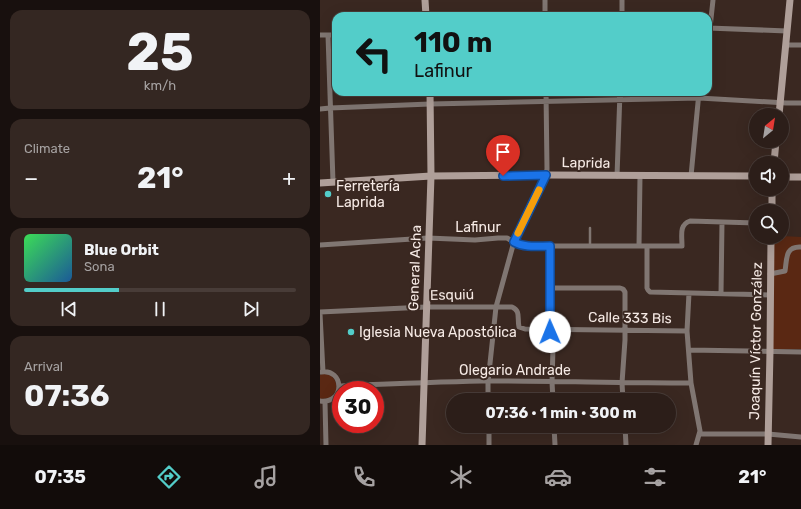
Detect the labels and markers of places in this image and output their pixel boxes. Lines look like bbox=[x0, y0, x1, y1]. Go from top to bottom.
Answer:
pin bbox=[486, 135, 520, 176]
place label: Ferretería Laprida bbox=[336, 178, 400, 211]
marker: Ferretería Laprida bbox=[323, 189, 333, 199]
place label: Iglesia Nueva Apostólica bbox=[359, 324, 517, 341]
marker: Iglesia Nueva Apostólica bbox=[346, 327, 356, 337]

